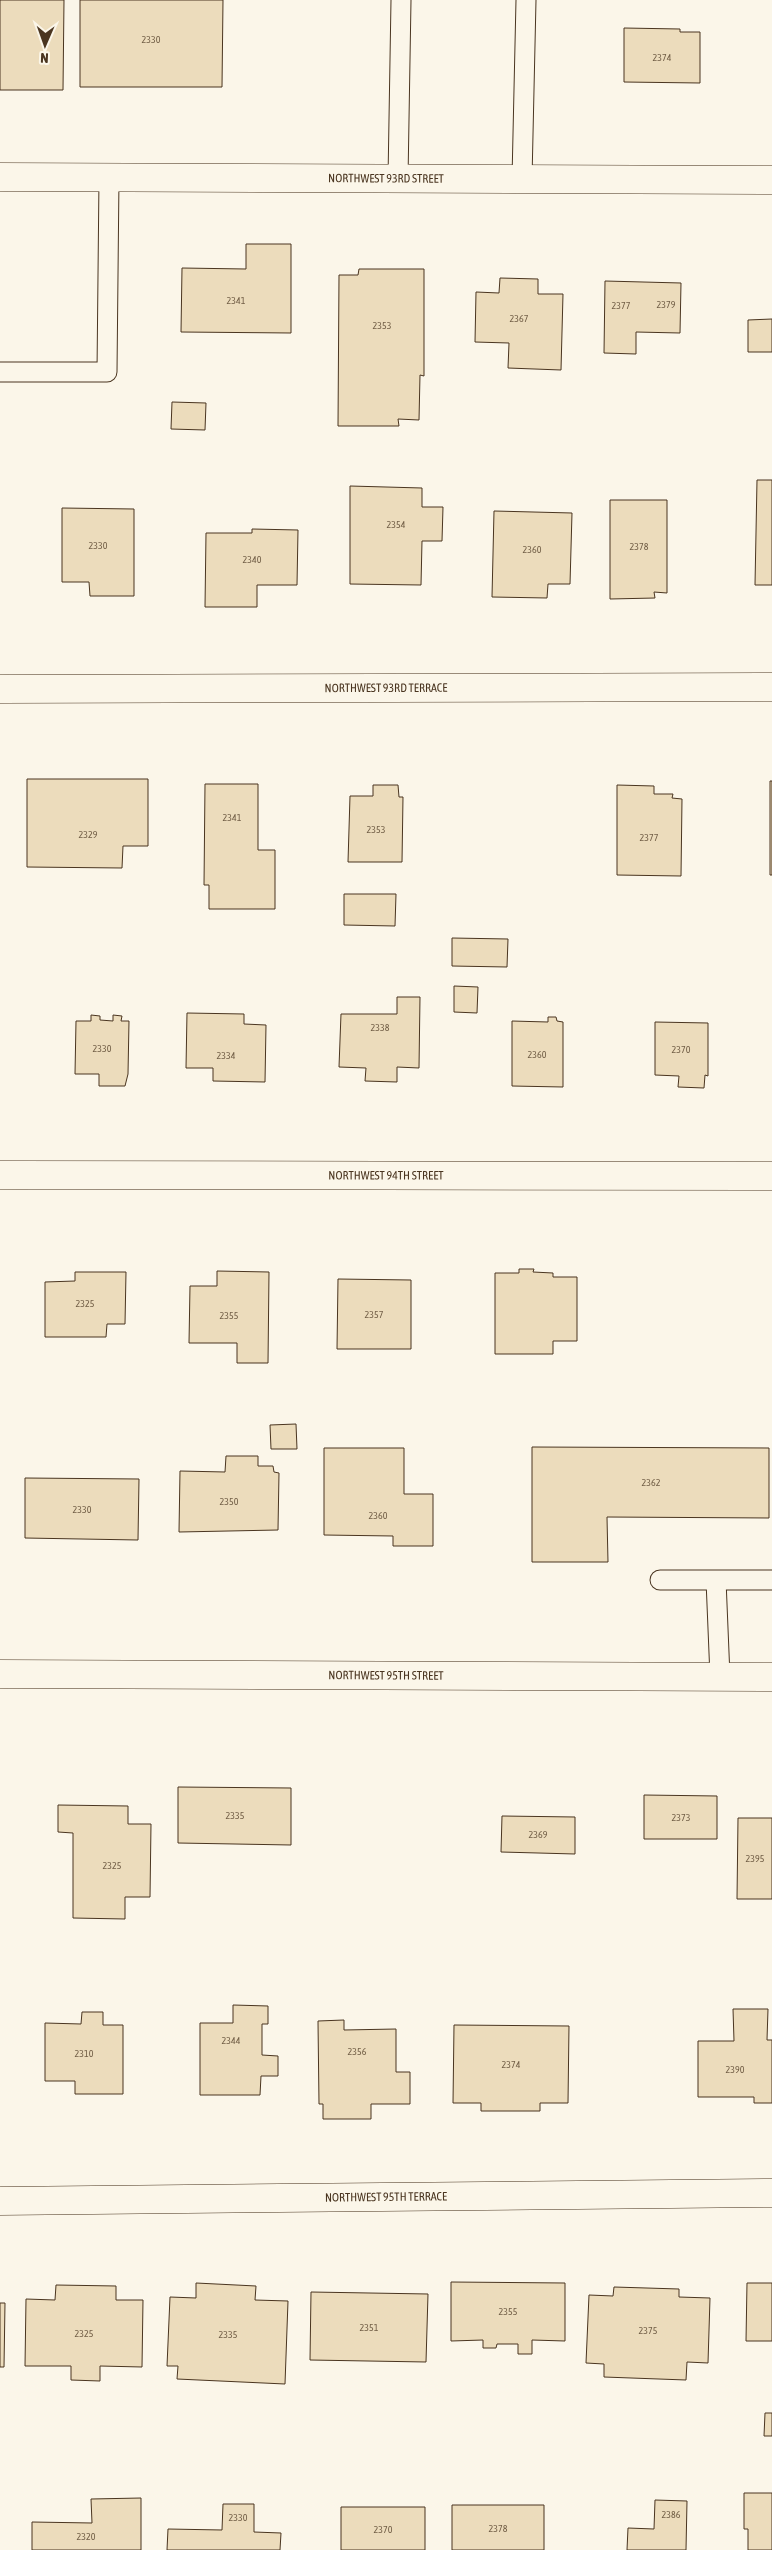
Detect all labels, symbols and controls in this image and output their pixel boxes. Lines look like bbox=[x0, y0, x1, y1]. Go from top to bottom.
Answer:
north arrow bbox=[20, 20, 70, 70]
house number: 2330 bbox=[142, 34, 161, 45]
text: N bbox=[40, 50, 49, 66]
house number: 2374 bbox=[653, 52, 672, 63]
street label: NORTHWEST 93RD STREET bbox=[328, 171, 445, 186]
house number: 2341 bbox=[227, 295, 246, 306]
house number: 2379 bbox=[657, 299, 676, 310]
house number: 2377 bbox=[612, 300, 631, 311]
house number: 2367 bbox=[510, 313, 529, 324]
house number: 2353 bbox=[373, 320, 392, 331]
house number: 2354 bbox=[387, 519, 406, 530]
house number: 2330 bbox=[89, 540, 108, 551]
house number: 2378 bbox=[630, 541, 649, 552]
house number: 2360 bbox=[523, 544, 542, 555]
house number: 2340 bbox=[243, 554, 262, 565]
street label: NORTHWEST 93RD TERRACE bbox=[325, 681, 447, 695]
house number: 2341 bbox=[223, 812, 242, 823]
house number: 2353 bbox=[367, 824, 386, 835]
house number: 2329 bbox=[79, 829, 98, 840]
house number: 2377 bbox=[640, 832, 659, 843]
house number: 2338 bbox=[371, 1022, 390, 1033]
house number: 2330 bbox=[93, 1043, 112, 1054]
house number: 2370 bbox=[672, 1044, 691, 1055]
house number: 2360 bbox=[528, 1049, 547, 1060]
house number: 2334 bbox=[217, 1050, 236, 1061]
street label: NORTHWEST 94TH STREET bbox=[328, 1168, 444, 1183]
house number: 2325 bbox=[76, 1298, 95, 1309]
house number: 2357 bbox=[365, 1309, 384, 1320]
house number: 2355 bbox=[220, 1310, 239, 1321]
house number: 2362 bbox=[642, 1477, 661, 1488]
house number: 2350 bbox=[220, 1496, 239, 1507]
house number: 2330 bbox=[73, 1504, 92, 1515]
house number: 2360 bbox=[369, 1510, 388, 1521]
street label: NORTHWEST 95TH STREET bbox=[328, 1668, 444, 1683]
house number: 2335 bbox=[226, 1810, 245, 1821]
house number: 2373 bbox=[672, 1812, 691, 1823]
house number: 2369 bbox=[529, 1829, 548, 1840]
house number: 2395 bbox=[746, 1853, 765, 1864]
house number: 2325 bbox=[103, 1860, 122, 1871]
house number: 2344 bbox=[222, 2035, 241, 2046]
house number: 2356 bbox=[348, 2046, 367, 2057]
house number: 2310 bbox=[75, 2048, 94, 2059]
house number: 2374 bbox=[502, 2059, 521, 2070]
house number: 2390 bbox=[726, 2064, 745, 2075]
street label: NORTHWEST 95TH TERRACE bbox=[325, 2189, 447, 2205]
house number: 2355 bbox=[499, 2306, 518, 2317]
house number: 2351 bbox=[360, 2322, 379, 2333]
house number: 2375 bbox=[639, 2325, 658, 2336]
house number: 2325 bbox=[75, 2328, 94, 2339]
house number: 2335 bbox=[219, 2329, 238, 2340]
house number: 2386 bbox=[662, 2509, 681, 2520]
house number: 2330 bbox=[229, 2512, 248, 2523]
house number: 2378 bbox=[489, 2523, 508, 2534]
house number: 2370 bbox=[374, 2524, 393, 2535]
house number: 2320 bbox=[77, 2531, 96, 2542]

